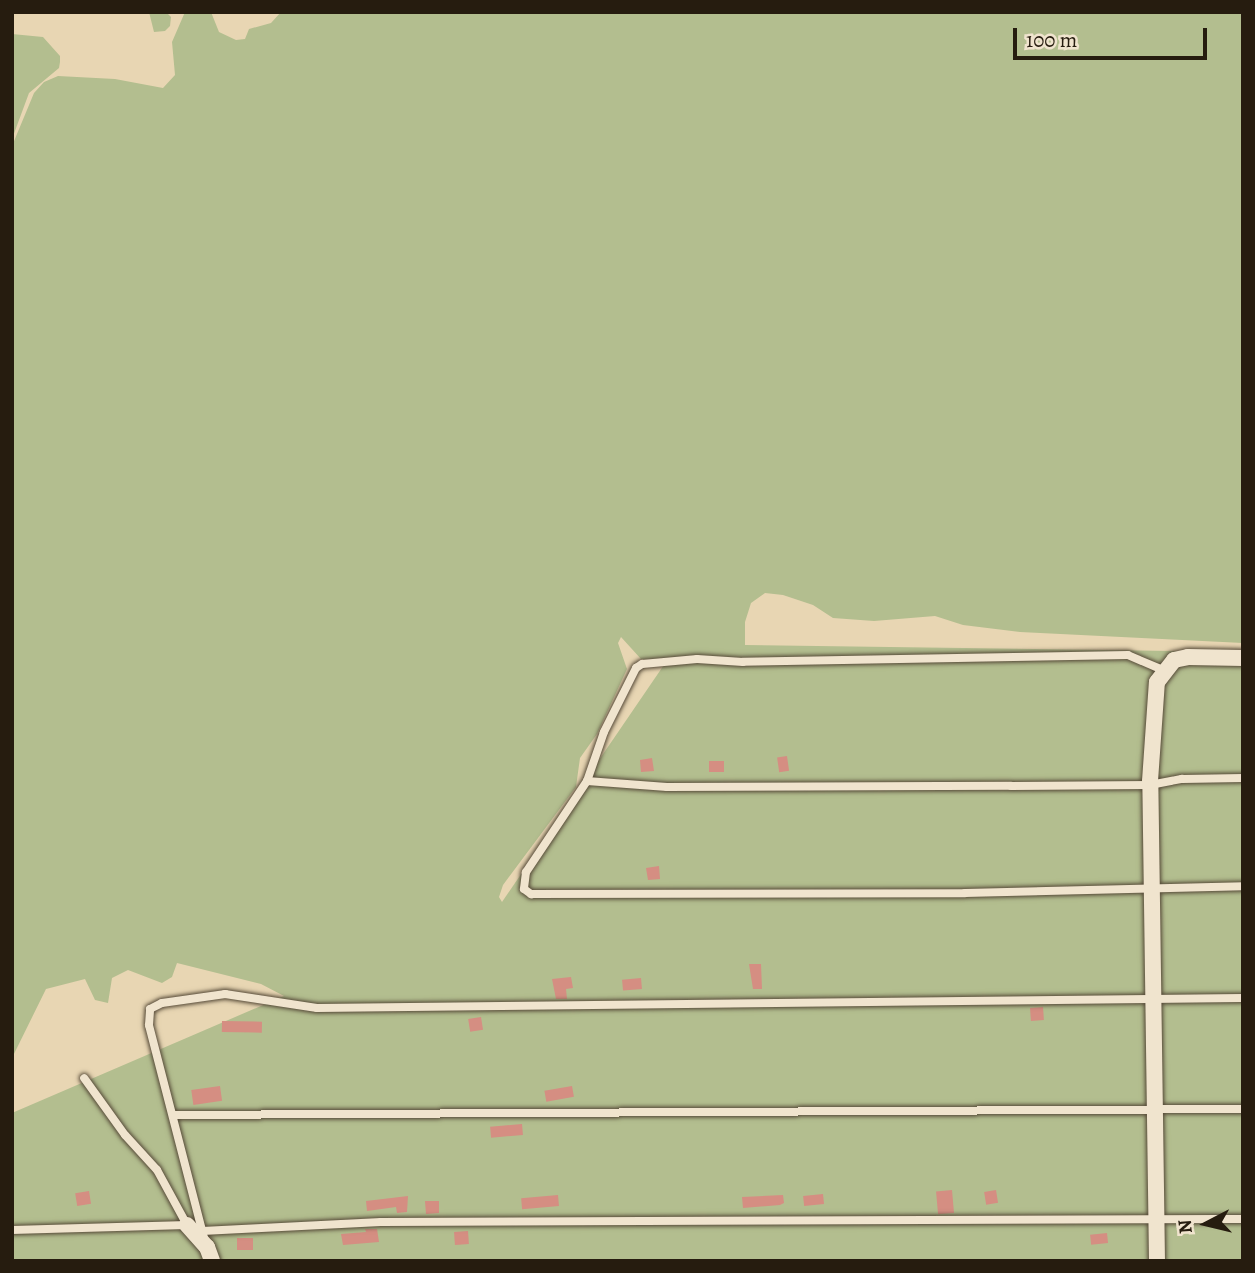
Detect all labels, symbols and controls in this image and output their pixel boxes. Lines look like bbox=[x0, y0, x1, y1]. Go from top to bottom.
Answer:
scale bar bbox=[1017, 14, 1211, 58]
text: 100 m bbox=[1026, 26, 1077, 54]
north arrow bbox=[1171, 1189, 1241, 1259]
text: N bbox=[1171, 1218, 1199, 1235]

